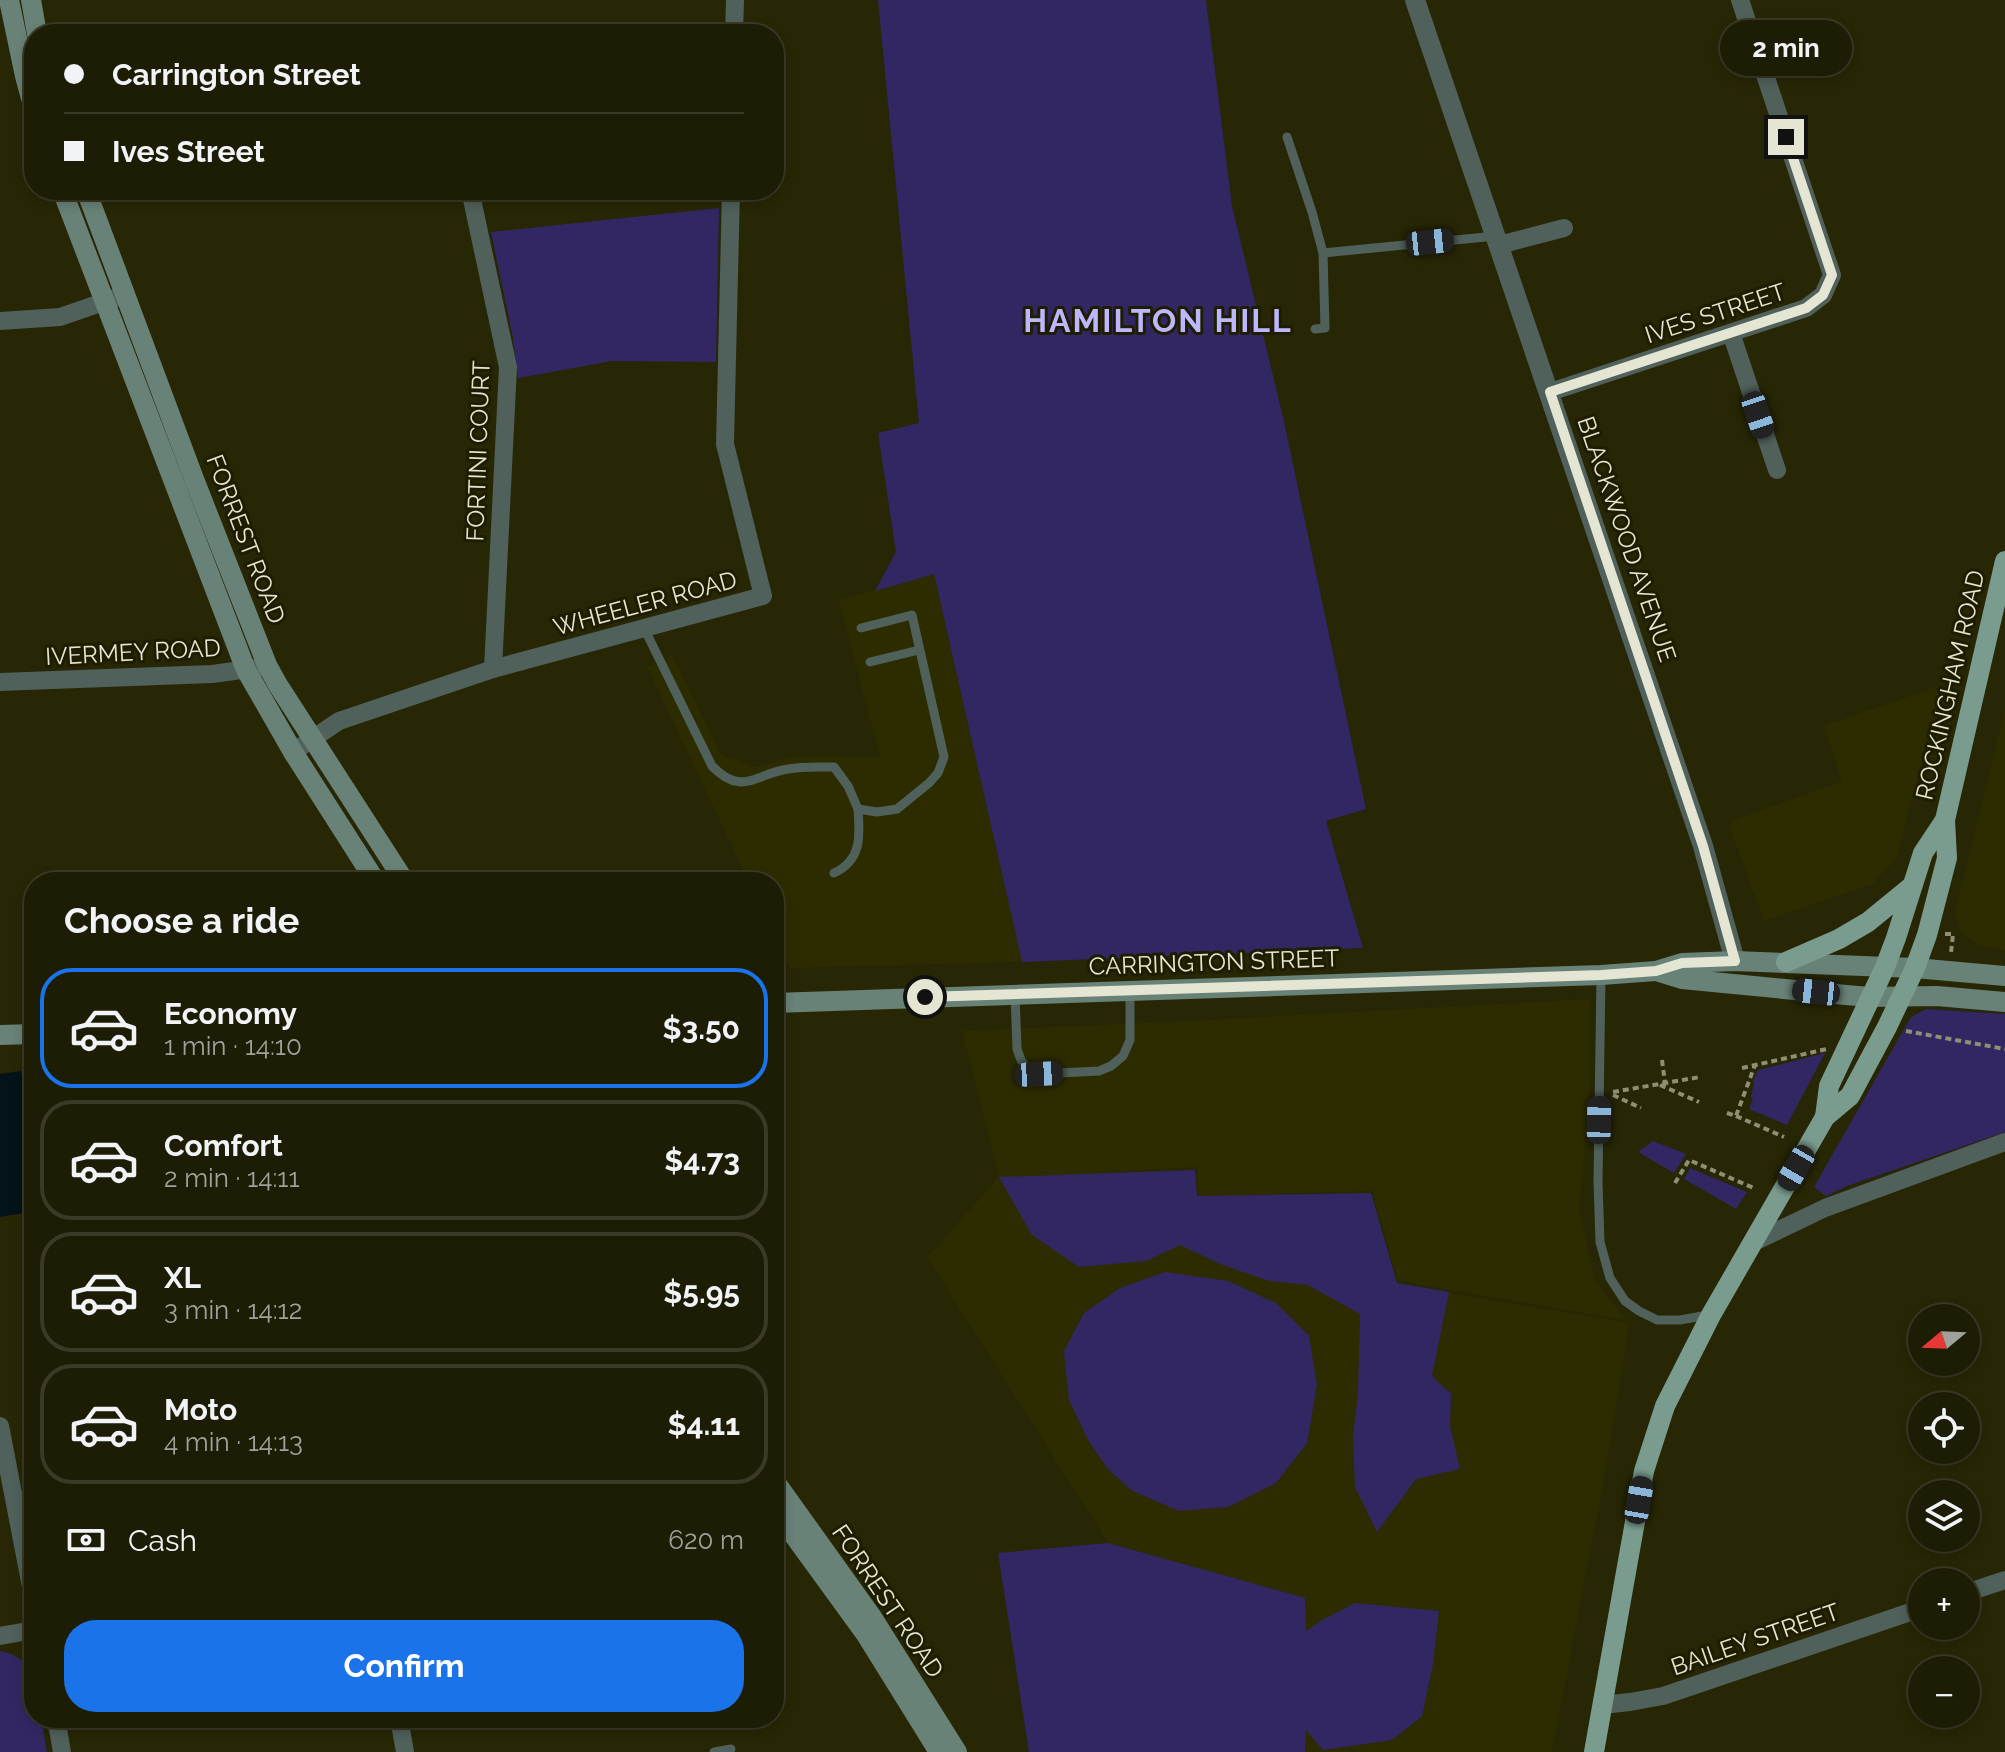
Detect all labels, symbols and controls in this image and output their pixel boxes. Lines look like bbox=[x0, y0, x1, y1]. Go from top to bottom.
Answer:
callout: 2 min bbox=[1720, 21, 1852, 77]
text: 2 min bbox=[1752, 33, 1820, 63]
text: Carrington Street bbox=[112, 57, 361, 92]
route end bbox=[1768, 119, 1804, 155]
text: Ives Street bbox=[112, 134, 265, 169]
car bbox=[1405, 228, 1455, 256]
street label: IVES STREET bbox=[1641, 277, 1789, 349]
district label: HAMILTON HILL bbox=[1023, 302, 1293, 339]
street label: FORTINI COURT bbox=[460, 360, 496, 542]
car bbox=[1739, 388, 1777, 442]
street label: BLACKWOOD AVENUE bbox=[1571, 413, 1683, 665]
street label: FORREST ROAD bbox=[200, 450, 292, 628]
street label: WHEELER ROAD bbox=[550, 565, 740, 641]
street label: ROCKINGHAM ROAD bbox=[1909, 567, 1991, 803]
street label: IVERMEY ROAD bbox=[45, 633, 221, 671]
text: Choose a ride bbox=[64, 899, 299, 941]
street label: CARRINGTON STREET bbox=[1088, 943, 1340, 981]
car bbox=[1791, 978, 1841, 1006]
route start bbox=[907, 979, 943, 1015]
icon: car bbox=[68, 992, 140, 1064]
text: Economy bbox=[164, 996, 297, 1031]
text: $3.50 bbox=[663, 1011, 740, 1046]
text: 1 min · 14:10 bbox=[164, 1031, 302, 1061]
car bbox=[1014, 1061, 1064, 1087]
car bbox=[1587, 1096, 1611, 1144]
icon: car bbox=[68, 1124, 140, 1196]
text: Comfort bbox=[164, 1128, 283, 1163]
car bbox=[1774, 1141, 1818, 1195]
text: $4.73 bbox=[664, 1143, 740, 1178]
text: 2 min · 14:11 bbox=[164, 1163, 300, 1193]
icon: car bbox=[68, 1256, 140, 1328]
text: XL bbox=[164, 1260, 201, 1295]
text: $5.95 bbox=[663, 1275, 740, 1310]
text: 3 min · 14:12 bbox=[164, 1295, 302, 1325]
north arrow bbox=[1908, 1304, 1980, 1376]
map controls bbox=[1908, 1304, 1980, 1728]
icon: car bbox=[68, 1388, 140, 1460]
text: Moto bbox=[164, 1392, 237, 1427]
button: locate bbox=[1908, 1392, 1980, 1464]
text: $4.11 bbox=[667, 1407, 740, 1442]
text: 4 min · 14:13 bbox=[164, 1427, 303, 1457]
car bbox=[1623, 1474, 1655, 1526]
button: layers bbox=[1908, 1480, 1980, 1552]
icon: cash bbox=[64, 1518, 108, 1562]
street label: FORREST ROAD bbox=[826, 1519, 950, 1683]
text: Cash bbox=[128, 1523, 197, 1558]
text: 620 m bbox=[668, 1525, 744, 1555]
button: + bbox=[1908, 1568, 1980, 1640]
street label: BAILEY STREET bbox=[1667, 1597, 1843, 1681]
button: Confirm bbox=[64, 1620, 744, 1712]
button: − bbox=[1908, 1656, 1980, 1728]

